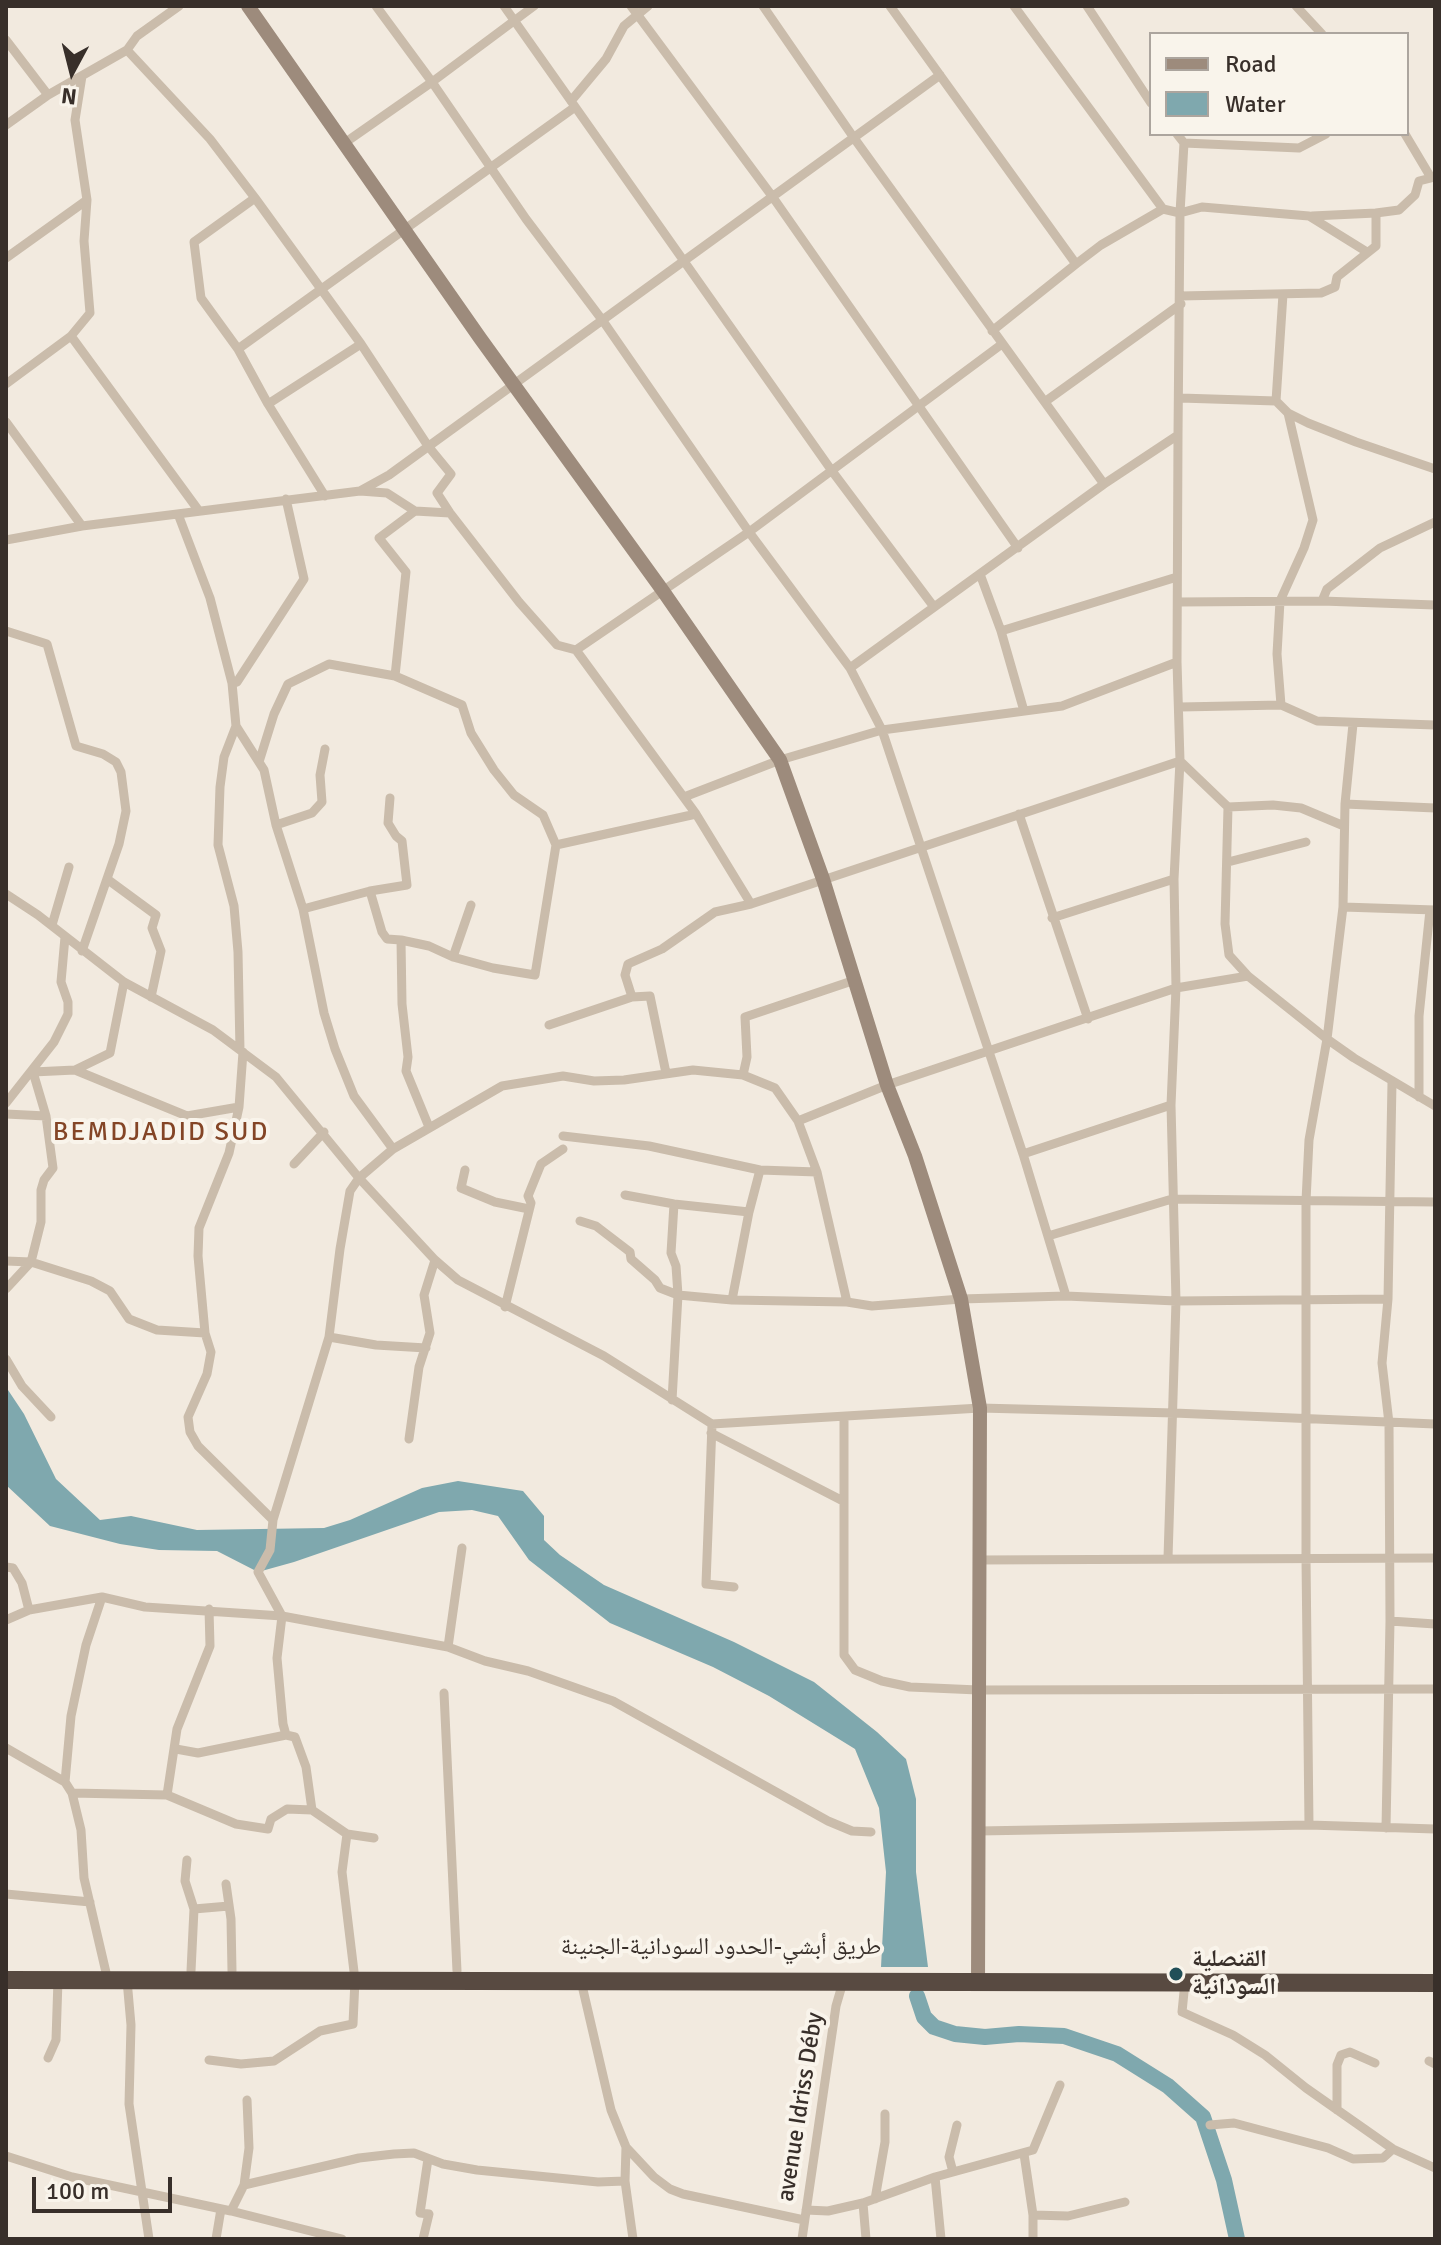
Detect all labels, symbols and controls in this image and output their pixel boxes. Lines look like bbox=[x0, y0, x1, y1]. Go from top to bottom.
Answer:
north arrow bbox=[32, 32, 112, 112]
legend bbox=[1149, 32, 1409, 136]
text: Road bbox=[1225, 49, 1276, 79]
text: N bbox=[60, 82, 78, 111]
text: Water bbox=[1225, 89, 1285, 119]
district label: BEMDJADID SUD bbox=[53, 1117, 269, 1149]
street label: طريق أبشي-الحدود السودانية-الجنينة bbox=[561, 1934, 881, 1962]
place label: القنصلية السودانية bbox=[1192, 1946, 1276, 2002]
marker: القنصلية السودانية bbox=[1167, 1965, 1185, 1983]
street label: avenue Idriss Déby bbox=[772, 2010, 830, 2204]
scale bar bbox=[36, 2161, 176, 2211]
text: 100 m bbox=[46, 2176, 109, 2206]

